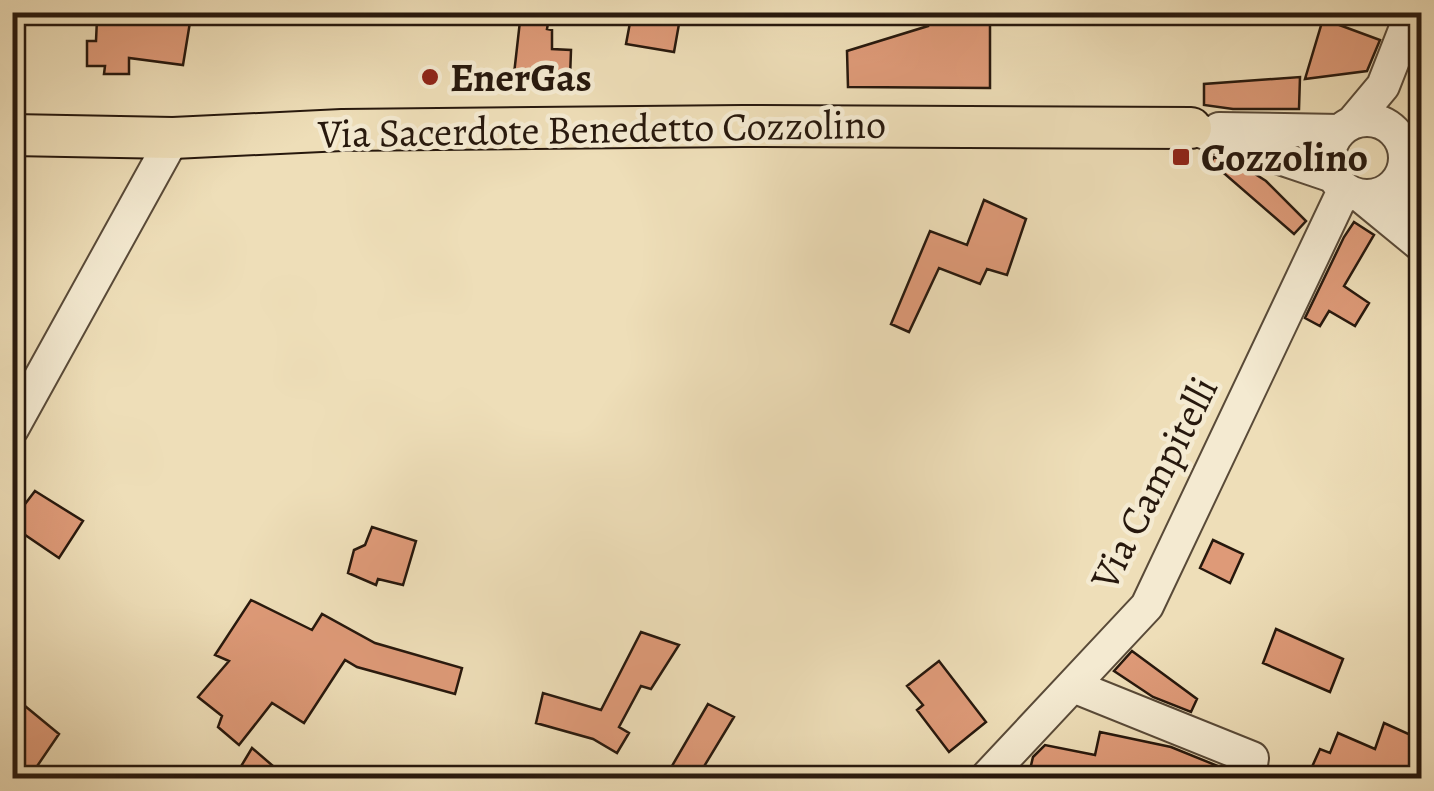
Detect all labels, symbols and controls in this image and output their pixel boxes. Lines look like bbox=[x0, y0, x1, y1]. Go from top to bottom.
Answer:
place label: EnerGas bbox=[450, 50, 592, 105]
marker: EnerGas bbox=[419, 66, 441, 88]
street label: Via Sacerdote Benedetto Cozzolino bbox=[317, 97, 886, 161]
place label: Cozzolino bbox=[1201, 130, 1368, 185]
marker: Cozzolino bbox=[1170, 146, 1192, 168]
street label: Via Campitelli bbox=[1076, 367, 1231, 600]

